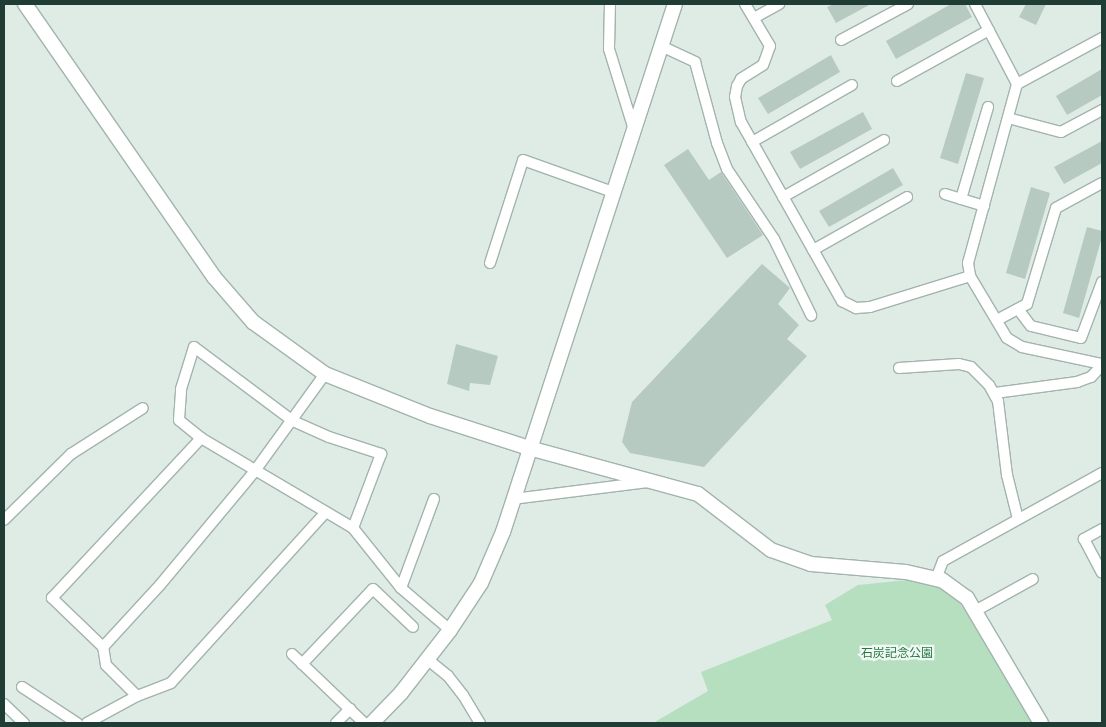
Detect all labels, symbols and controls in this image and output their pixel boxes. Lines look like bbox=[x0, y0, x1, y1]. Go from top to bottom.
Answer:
park label: 石炭記念公園 bbox=[861, 646, 933, 660]

